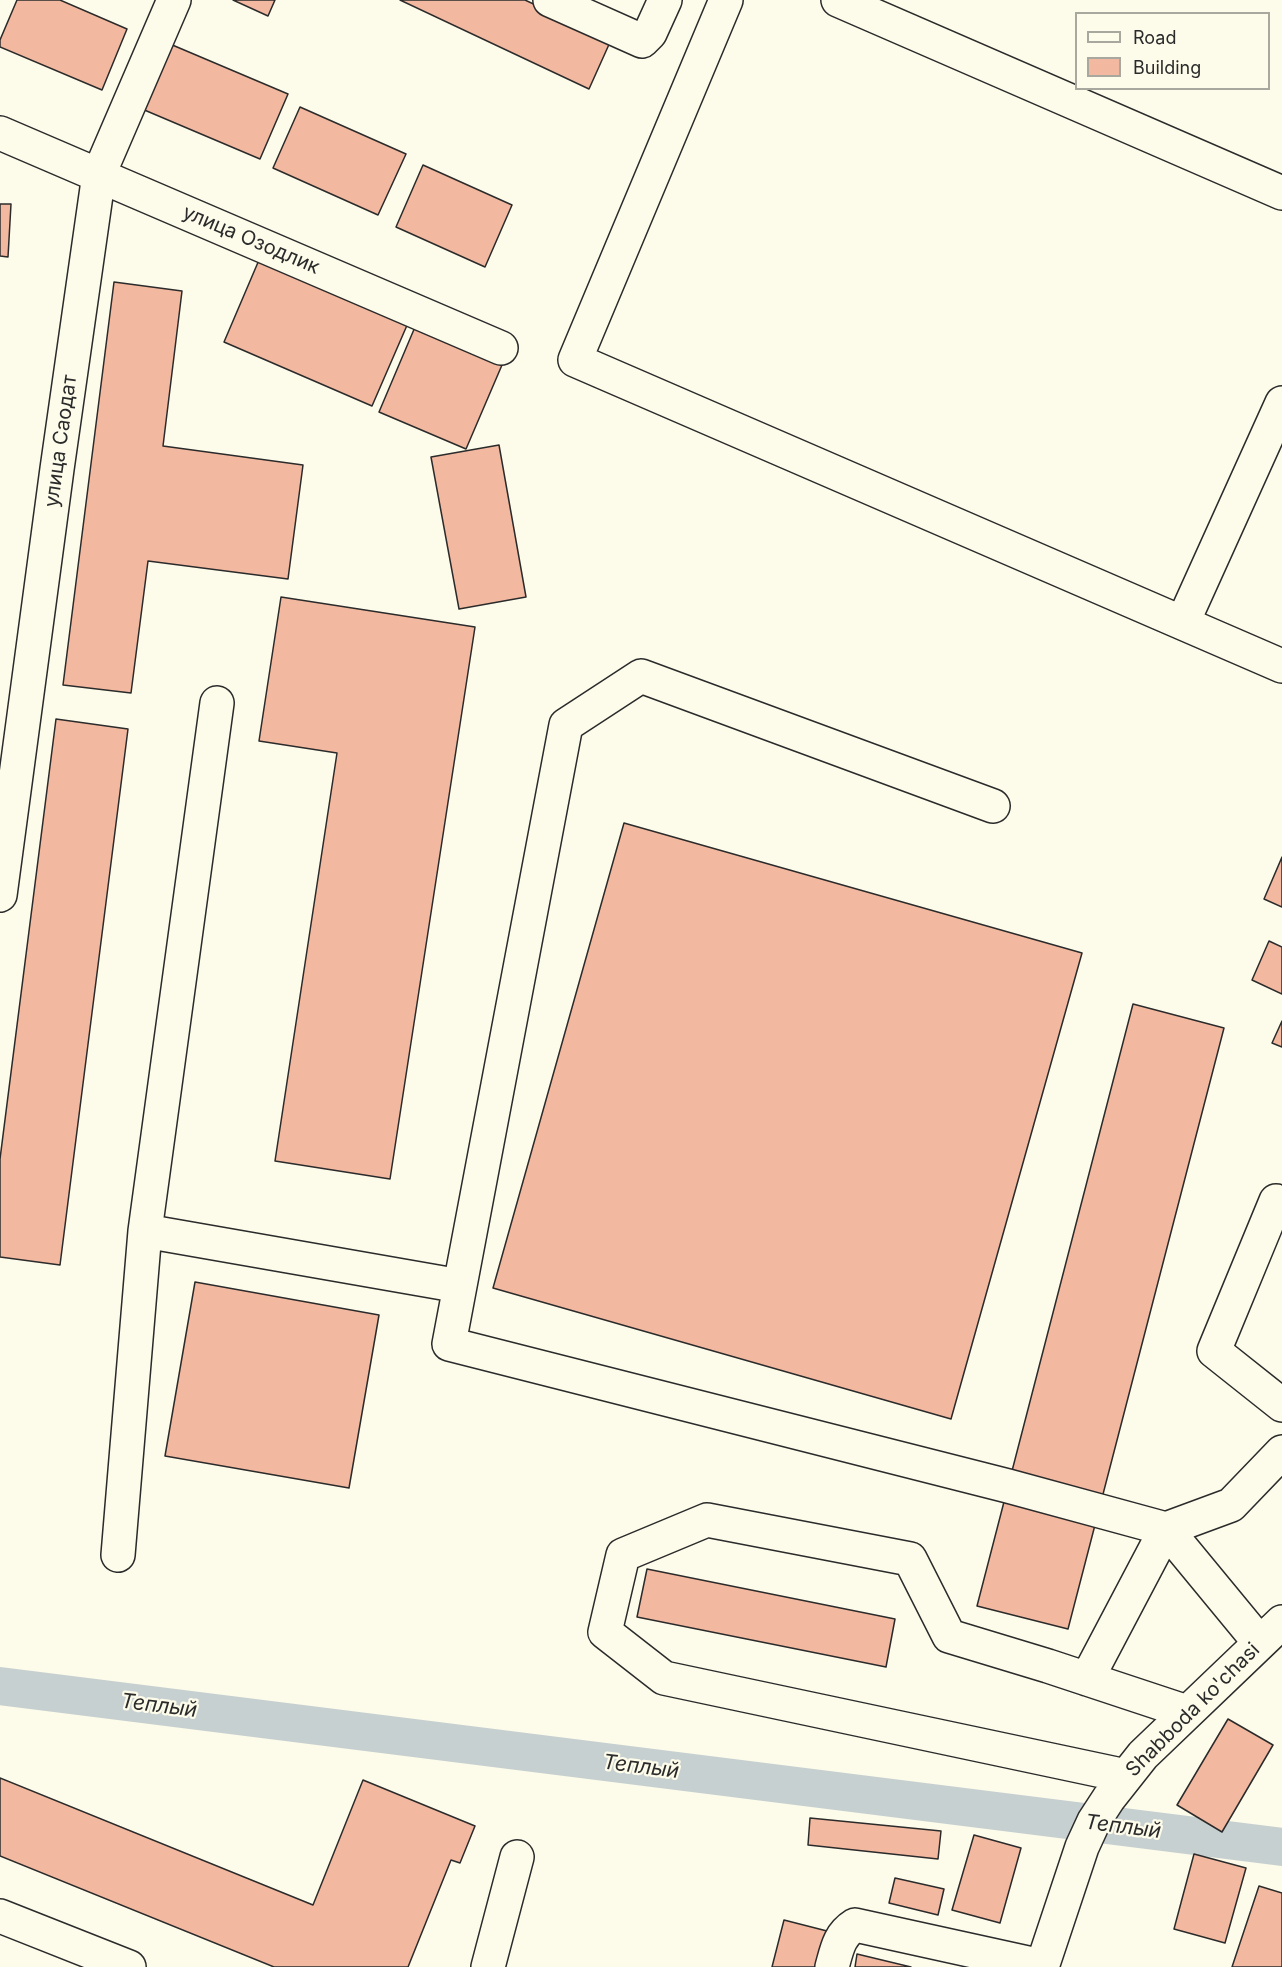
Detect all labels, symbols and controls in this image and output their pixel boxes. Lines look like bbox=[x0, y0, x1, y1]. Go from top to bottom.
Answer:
legend bbox=[1075, 12, 1270, 90]
text: Road bbox=[1133, 27, 1176, 48]
text: Building bbox=[1133, 57, 1201, 78]
street label: улица Озодлик bbox=[179, 200, 323, 280]
street label: улица Саодат bbox=[40, 373, 82, 509]
street label: Shabboda ko'chasi bbox=[1121, 1638, 1265, 1782]
water label: Теплый bbox=[120, 1689, 198, 1723]
water label: Теплый bbox=[602, 1750, 680, 1784]
water label: Теплый bbox=[1084, 1810, 1162, 1844]

